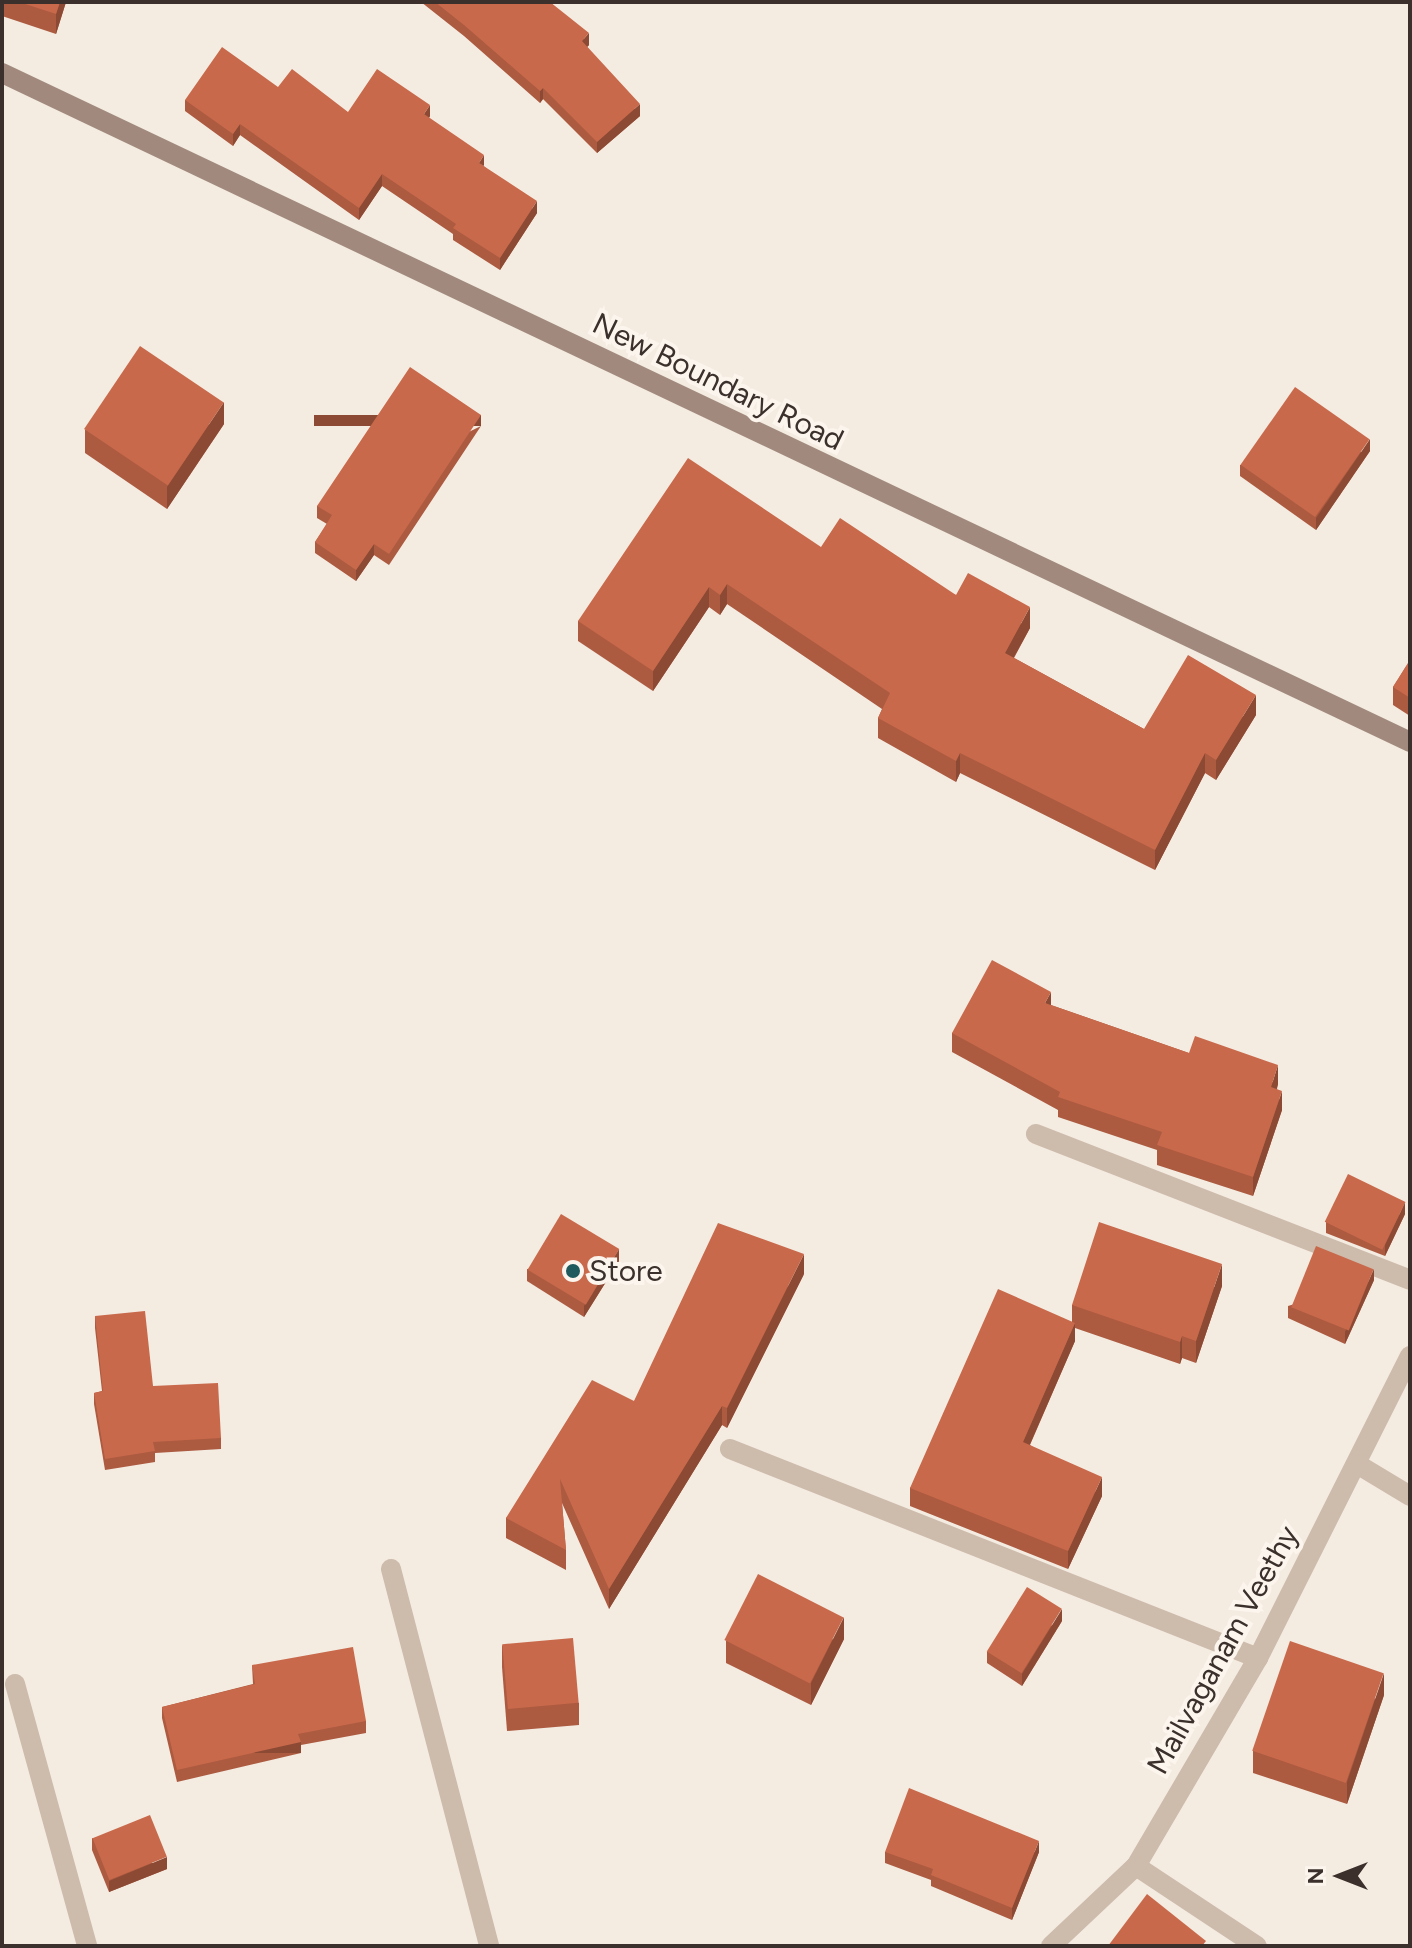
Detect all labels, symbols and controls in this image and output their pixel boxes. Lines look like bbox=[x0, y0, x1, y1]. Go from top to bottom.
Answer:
street label: New Boundary Road bbox=[587, 306, 849, 458]
place label: Store bbox=[589, 1253, 663, 1289]
marker: Store bbox=[564, 1262, 582, 1280]
street label: Mailvaganam Veethy bbox=[1140, 1519, 1306, 1781]
north arrow bbox=[1300, 1836, 1380, 1916]
text: N bbox=[1302, 1868, 1329, 1885]

